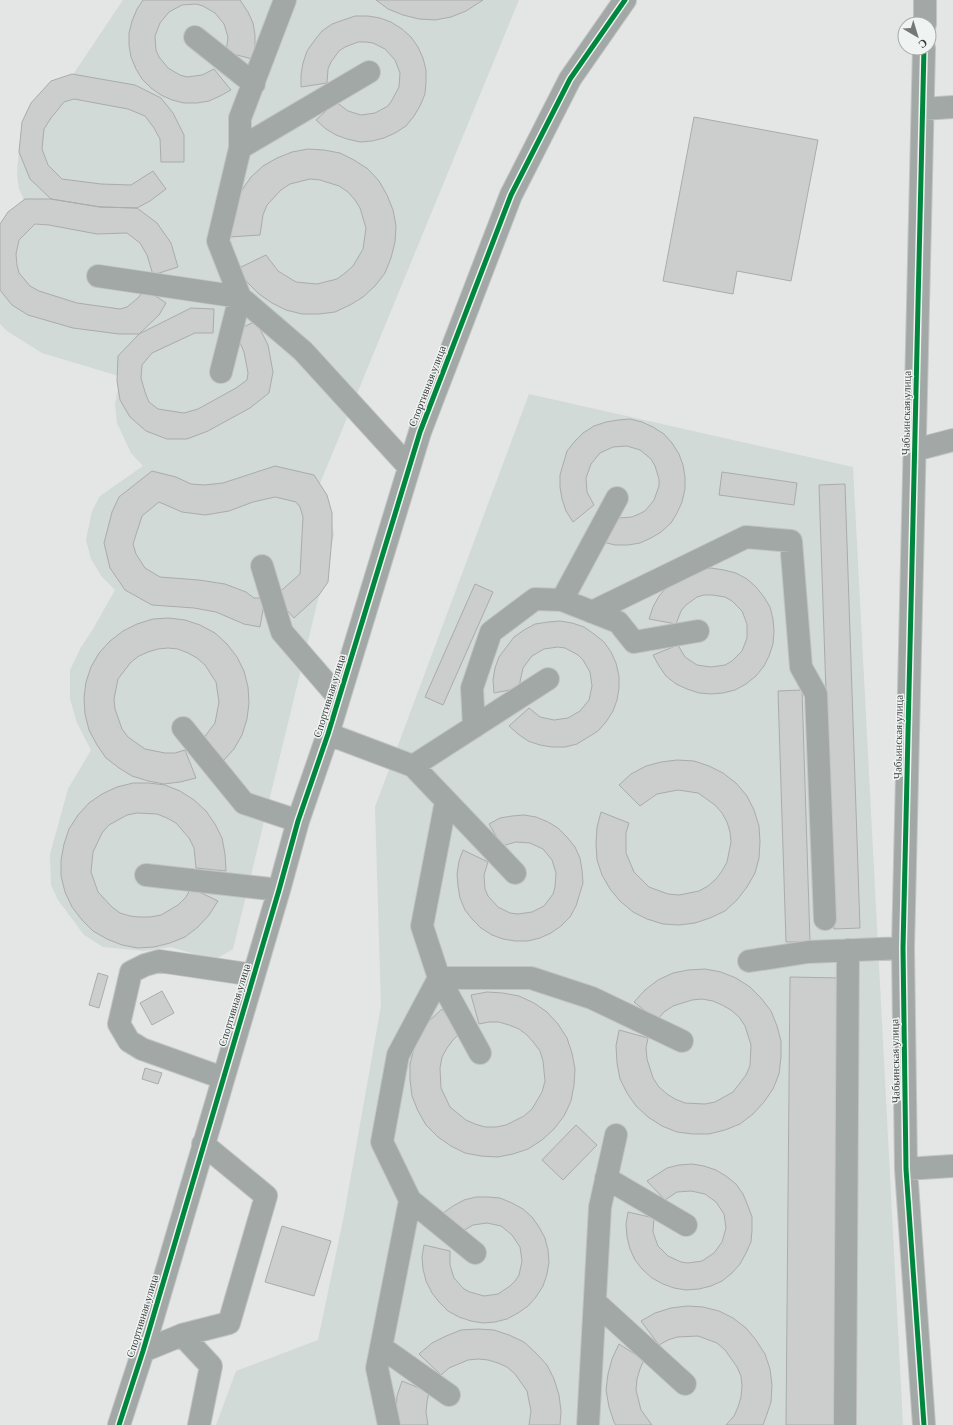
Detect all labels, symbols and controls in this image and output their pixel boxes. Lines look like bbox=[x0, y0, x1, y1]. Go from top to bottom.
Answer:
north arrow bbox=[897, 16, 937, 56]
text: С bbox=[916, 37, 930, 51]
street label: Спортивная улица bbox=[406, 344, 448, 428]
street label: Чабьинская улица bbox=[899, 371, 913, 455]
street label: Спортивная улица bbox=[311, 653, 347, 739]
street label: Чабьинская улица bbox=[891, 695, 905, 779]
street label: Спортивная улица bbox=[216, 962, 252, 1048]
street label: Чабьинская улица bbox=[888, 1019, 902, 1103]
street label: Спортивная улица bbox=[124, 1273, 160, 1359]

